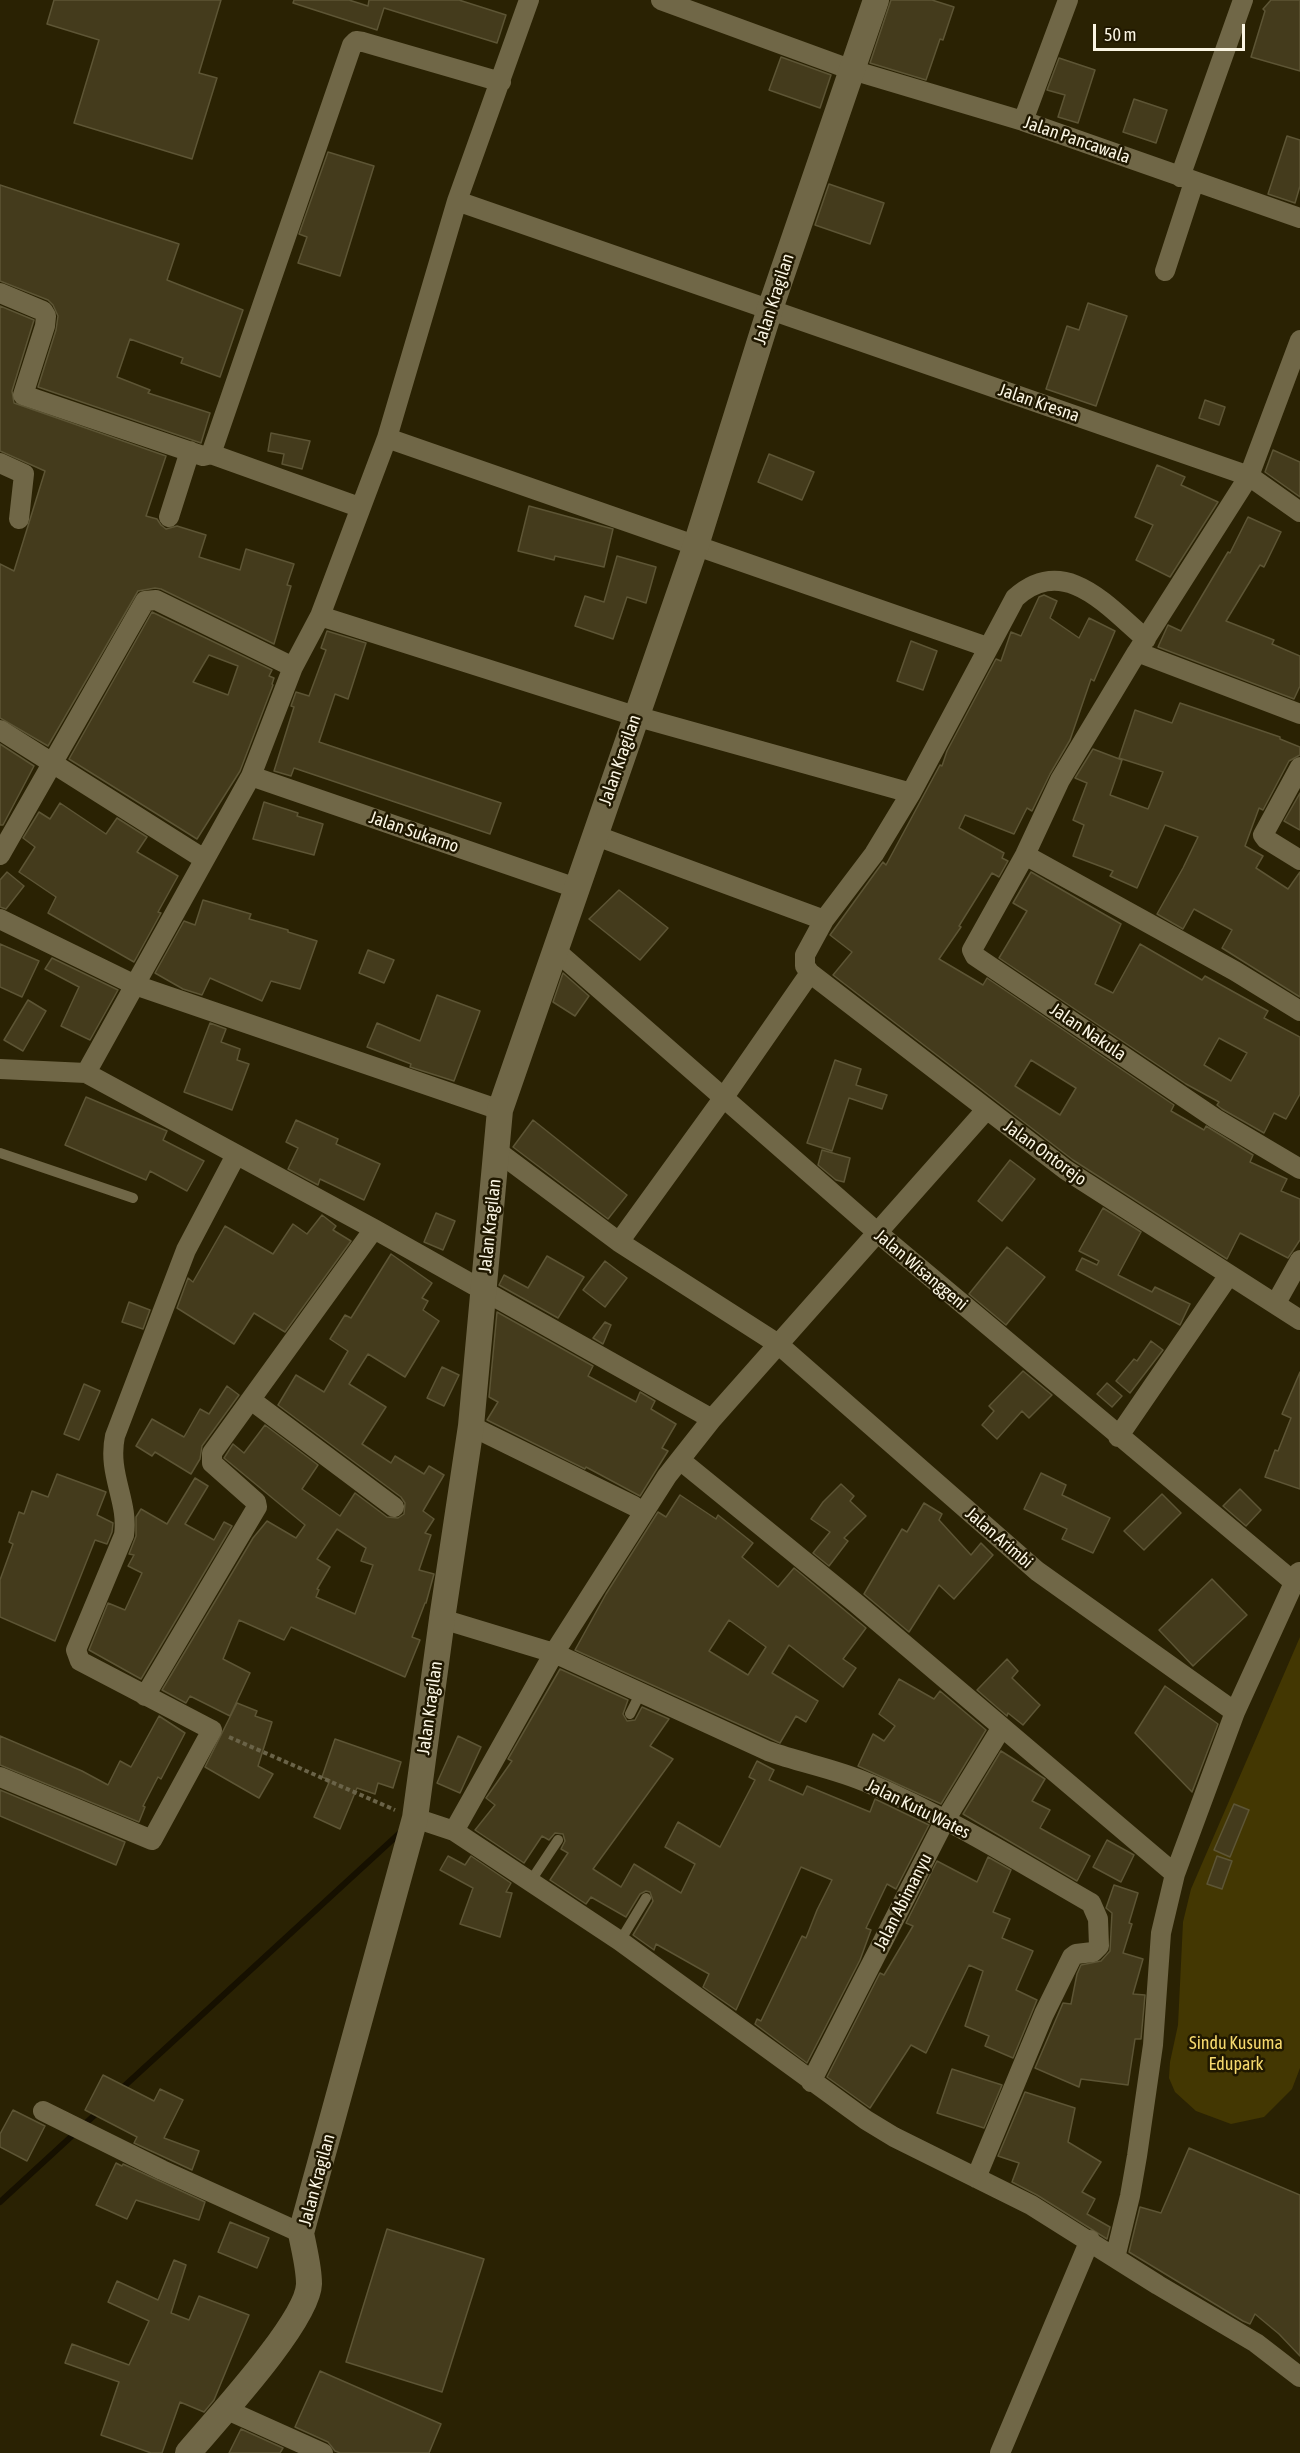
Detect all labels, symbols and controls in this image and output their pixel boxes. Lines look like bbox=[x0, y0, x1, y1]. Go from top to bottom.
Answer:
scale bar bbox=[1096, 12, 1248, 50]
text: 50 m bbox=[1104, 24, 1136, 45]
street label: Jalan Pancawala bbox=[1021, 112, 1133, 168]
street label: Jalan Kragilan bbox=[749, 251, 799, 347]
street label: Jalan Kresna bbox=[996, 379, 1082, 427]
street label: Jalan Kragilan bbox=[594, 712, 646, 808]
street label: Jalan Sukarno bbox=[366, 807, 462, 857]
street label: Jalan Nakula bbox=[1046, 999, 1130, 1065]
street label: Jalan Ontorejo bbox=[999, 1116, 1091, 1190]
street label: Jalan Kragilan bbox=[474, 1178, 506, 1274]
street label: Jalan Wisanggeni bbox=[870, 1225, 972, 1315]
street label: Jalan Arimbi bbox=[961, 1503, 1037, 1573]
street label: Jalan Kragilan bbox=[413, 1660, 447, 1756]
street label: Jalan Kutu Wates bbox=[863, 1775, 973, 1843]
street label: Jalan Abimanyu bbox=[869, 1850, 937, 1954]
park label: Sindu Kusuma Edupark bbox=[1189, 2032, 1283, 2074]
street label: Jalan Kragilan bbox=[294, 2132, 340, 2228]

